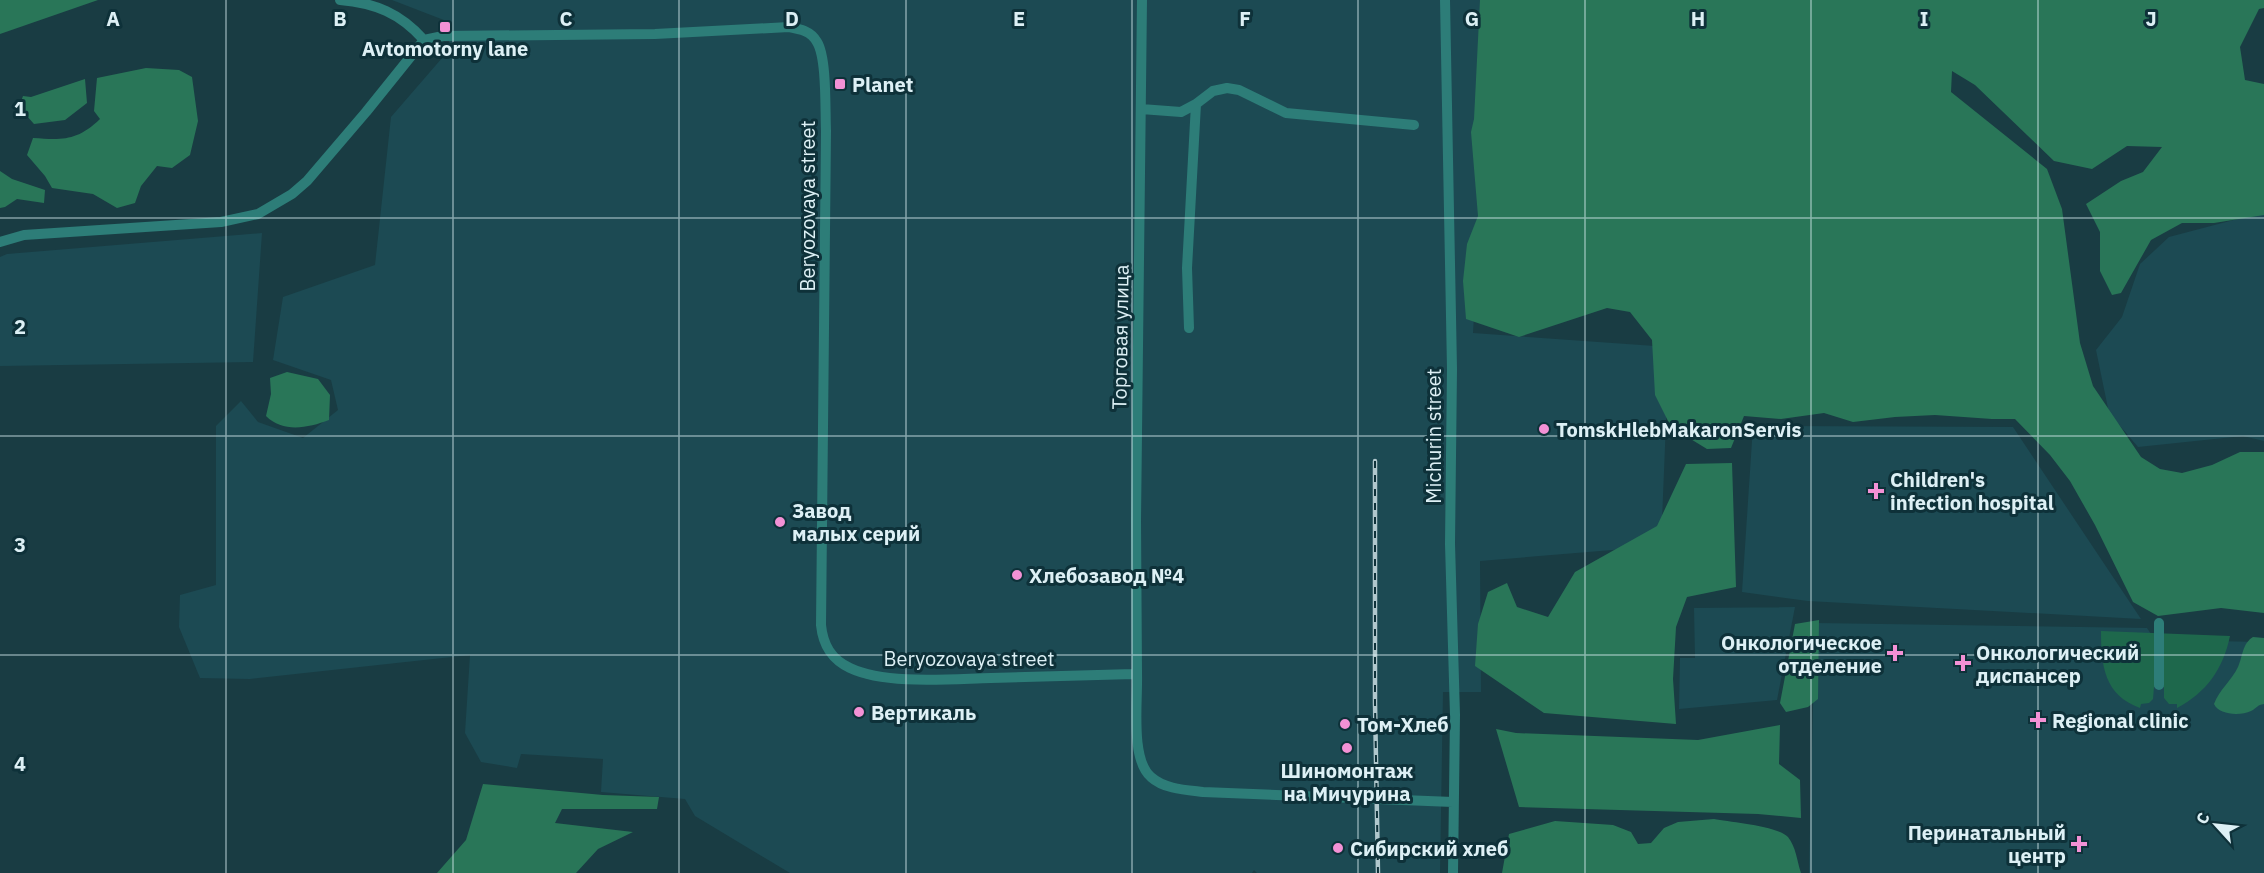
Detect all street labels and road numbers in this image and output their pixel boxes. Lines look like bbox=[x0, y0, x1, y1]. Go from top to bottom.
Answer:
street label: Beryozovaya street bbox=[794, 121, 821, 291]
street label: Торговая улица bbox=[1105, 264, 1135, 410]
street label: Michurin street bbox=[1420, 368, 1447, 504]
street label: Beryozovaya street bbox=[884, 645, 1054, 672]

